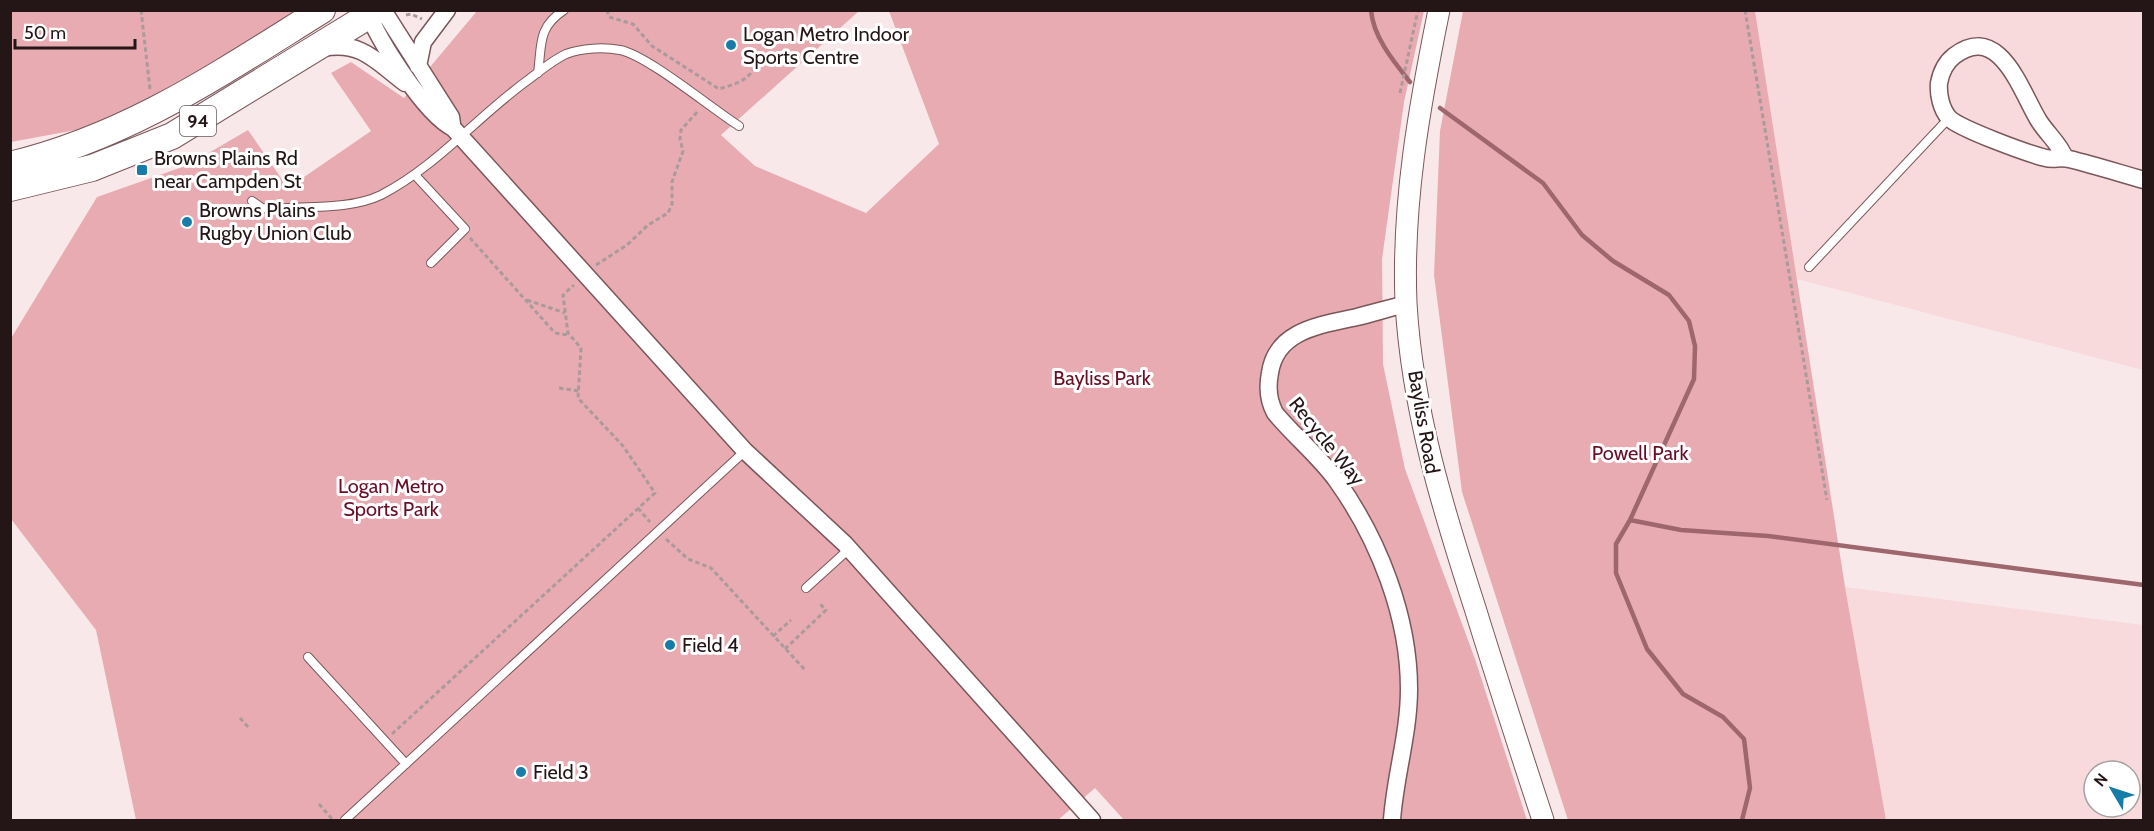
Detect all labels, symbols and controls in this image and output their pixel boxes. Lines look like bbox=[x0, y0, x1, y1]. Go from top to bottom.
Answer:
scale bar bbox=[15, 12, 135, 50]
text: 50 m bbox=[24, 22, 66, 44]
place label: Logan Metro Indoor Sports Centre bbox=[743, 22, 910, 69]
marker: Logan Metro Indoor Sports Centre bbox=[724, 38, 738, 52]
road number: 94 bbox=[180, 106, 216, 136]
place label: Browns Plains Rd near Campden St bbox=[154, 146, 302, 193]
marker: Browns Plains Rd near Campden St bbox=[135, 163, 149, 177]
place label: Browns Plains Rugby Union Club bbox=[199, 198, 352, 245]
marker: Browns Plains Rugby Union Club bbox=[180, 215, 194, 229]
park label: Bayliss Park bbox=[1053, 366, 1151, 390]
street label: Bayliss Road bbox=[1403, 368, 1445, 476]
street label: Recycle Way bbox=[1284, 392, 1370, 490]
park label: Powell Park bbox=[1592, 441, 1688, 465]
park label: Logan Metro Sports Park bbox=[338, 474, 444, 521]
place label: Field 4 bbox=[682, 633, 739, 657]
marker: Field 4 bbox=[663, 638, 677, 652]
north arrow bbox=[2082, 759, 2142, 819]
place label: Field 3 bbox=[533, 760, 589, 784]
marker: Field 3 bbox=[514, 765, 528, 779]
text: N bbox=[2090, 770, 2112, 790]

